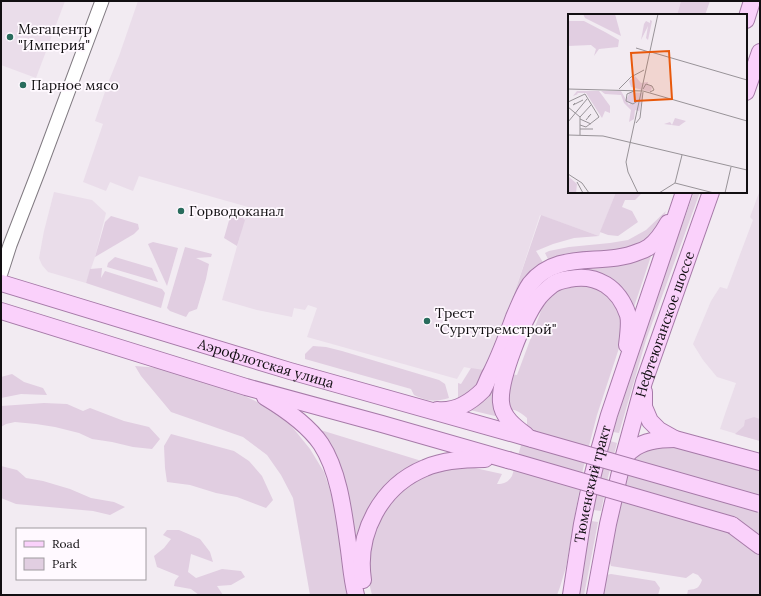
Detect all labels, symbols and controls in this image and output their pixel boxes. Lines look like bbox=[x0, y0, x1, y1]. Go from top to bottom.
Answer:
inset map bbox=[568, 14, 747, 193]
place label: Мегацентр "Империя" bbox=[18, 20, 92, 54]
marker: Мегацентр "Империя" bbox=[5, 32, 15, 42]
place label: Парное мясо bbox=[31, 76, 119, 94]
marker: Парное мясо bbox=[18, 80, 28, 90]
place label: Горводоканал bbox=[189, 202, 284, 220]
marker: Горводоканал bbox=[176, 206, 186, 216]
street label: Нефтеюганское шоссе bbox=[631, 248, 699, 399]
place label: Трест "Сургутремстрой" bbox=[435, 304, 557, 338]
marker: Трест "Сургутремстрой" bbox=[422, 316, 432, 326]
street label: Аэрофлотская улица bbox=[195, 334, 336, 392]
street label: Тюменский тракт bbox=[570, 423, 615, 544]
legend bbox=[16, 528, 146, 580]
text: Road bbox=[52, 536, 80, 551]
text: Park bbox=[52, 556, 78, 571]

